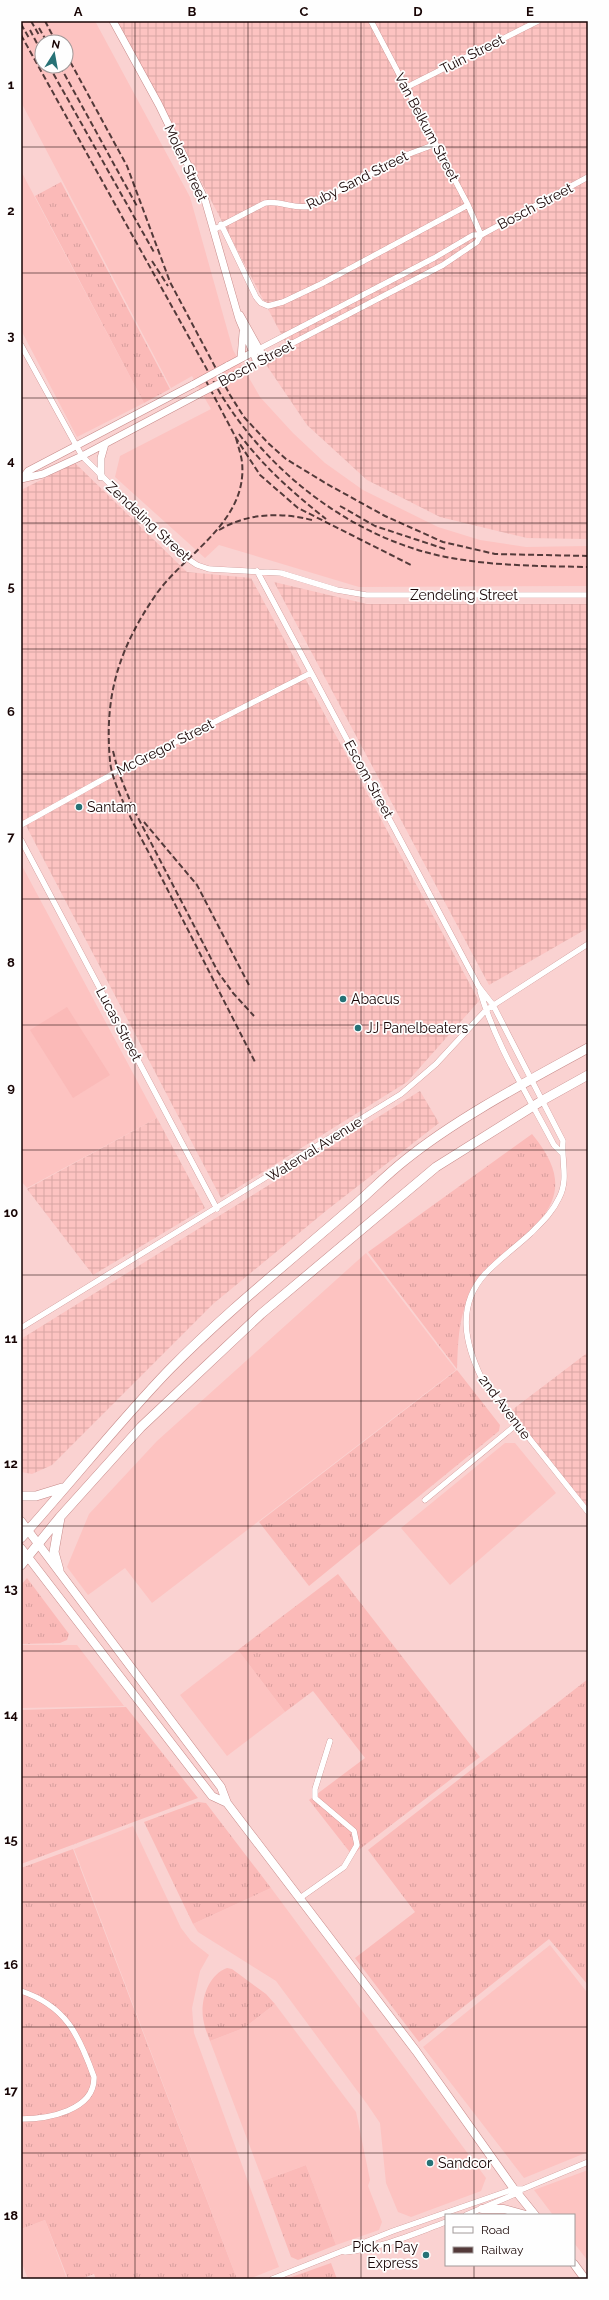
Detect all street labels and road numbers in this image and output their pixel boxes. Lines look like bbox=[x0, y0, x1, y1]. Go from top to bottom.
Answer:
street label: Tuin Street bbox=[438, 31, 507, 77]
street label: Van Belkum Street bbox=[392, 70, 462, 184]
street label: Molen Street bbox=[161, 122, 211, 204]
street label: Ruby Sand Street bbox=[304, 147, 411, 213]
street label: Bosch Street bbox=[495, 179, 576, 232]
street label: Bosch Street bbox=[216, 336, 297, 389]
street label: Zendeling Street bbox=[103, 478, 193, 564]
street label: Zendeling Street bbox=[410, 587, 518, 603]
street label: McGregor Street bbox=[114, 716, 216, 778]
street label: Escom Street bbox=[341, 737, 397, 821]
street label: Lucas Street bbox=[93, 985, 145, 1064]
street label: Waterval Avenue bbox=[263, 1113, 365, 1185]
street label: 2nd Avenue bbox=[476, 1372, 534, 1442]

